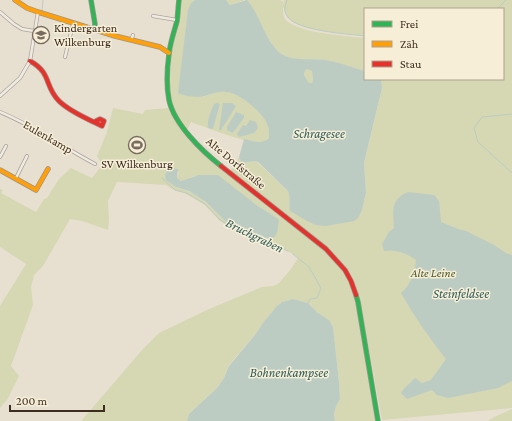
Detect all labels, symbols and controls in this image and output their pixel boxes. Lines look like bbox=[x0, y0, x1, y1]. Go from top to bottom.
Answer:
legend bbox=[364, 8, 504, 80]
text: Frei bbox=[400, 17, 418, 31]
place label: Kindergarten Wilkenburg bbox=[54, 21, 118, 49]
school or university icon: Kindergarten Wilkenburg bbox=[31, 25, 51, 45]
text: Zäh bbox=[400, 37, 419, 51]
text: Stau bbox=[400, 57, 422, 71]
street label: Eulenkamp bbox=[21, 117, 75, 157]
water label: Schragesee bbox=[293, 126, 345, 141]
street label: Alte Dorfstraße bbox=[203, 134, 269, 192]
sports icon: SV Wilkenburg bbox=[127, 135, 147, 155]
place label: SV Wilkenburg bbox=[101, 157, 173, 171]
water label: Bruchgraben bbox=[223, 215, 286, 256]
park label: Alte Leine bbox=[410, 266, 456, 280]
water label: Steinfeldsee bbox=[433, 286, 489, 301]
water label: Bohnenkampsee bbox=[250, 365, 328, 380]
scale bar bbox=[10, 387, 104, 413]
text: 200 m bbox=[16, 394, 48, 408]

